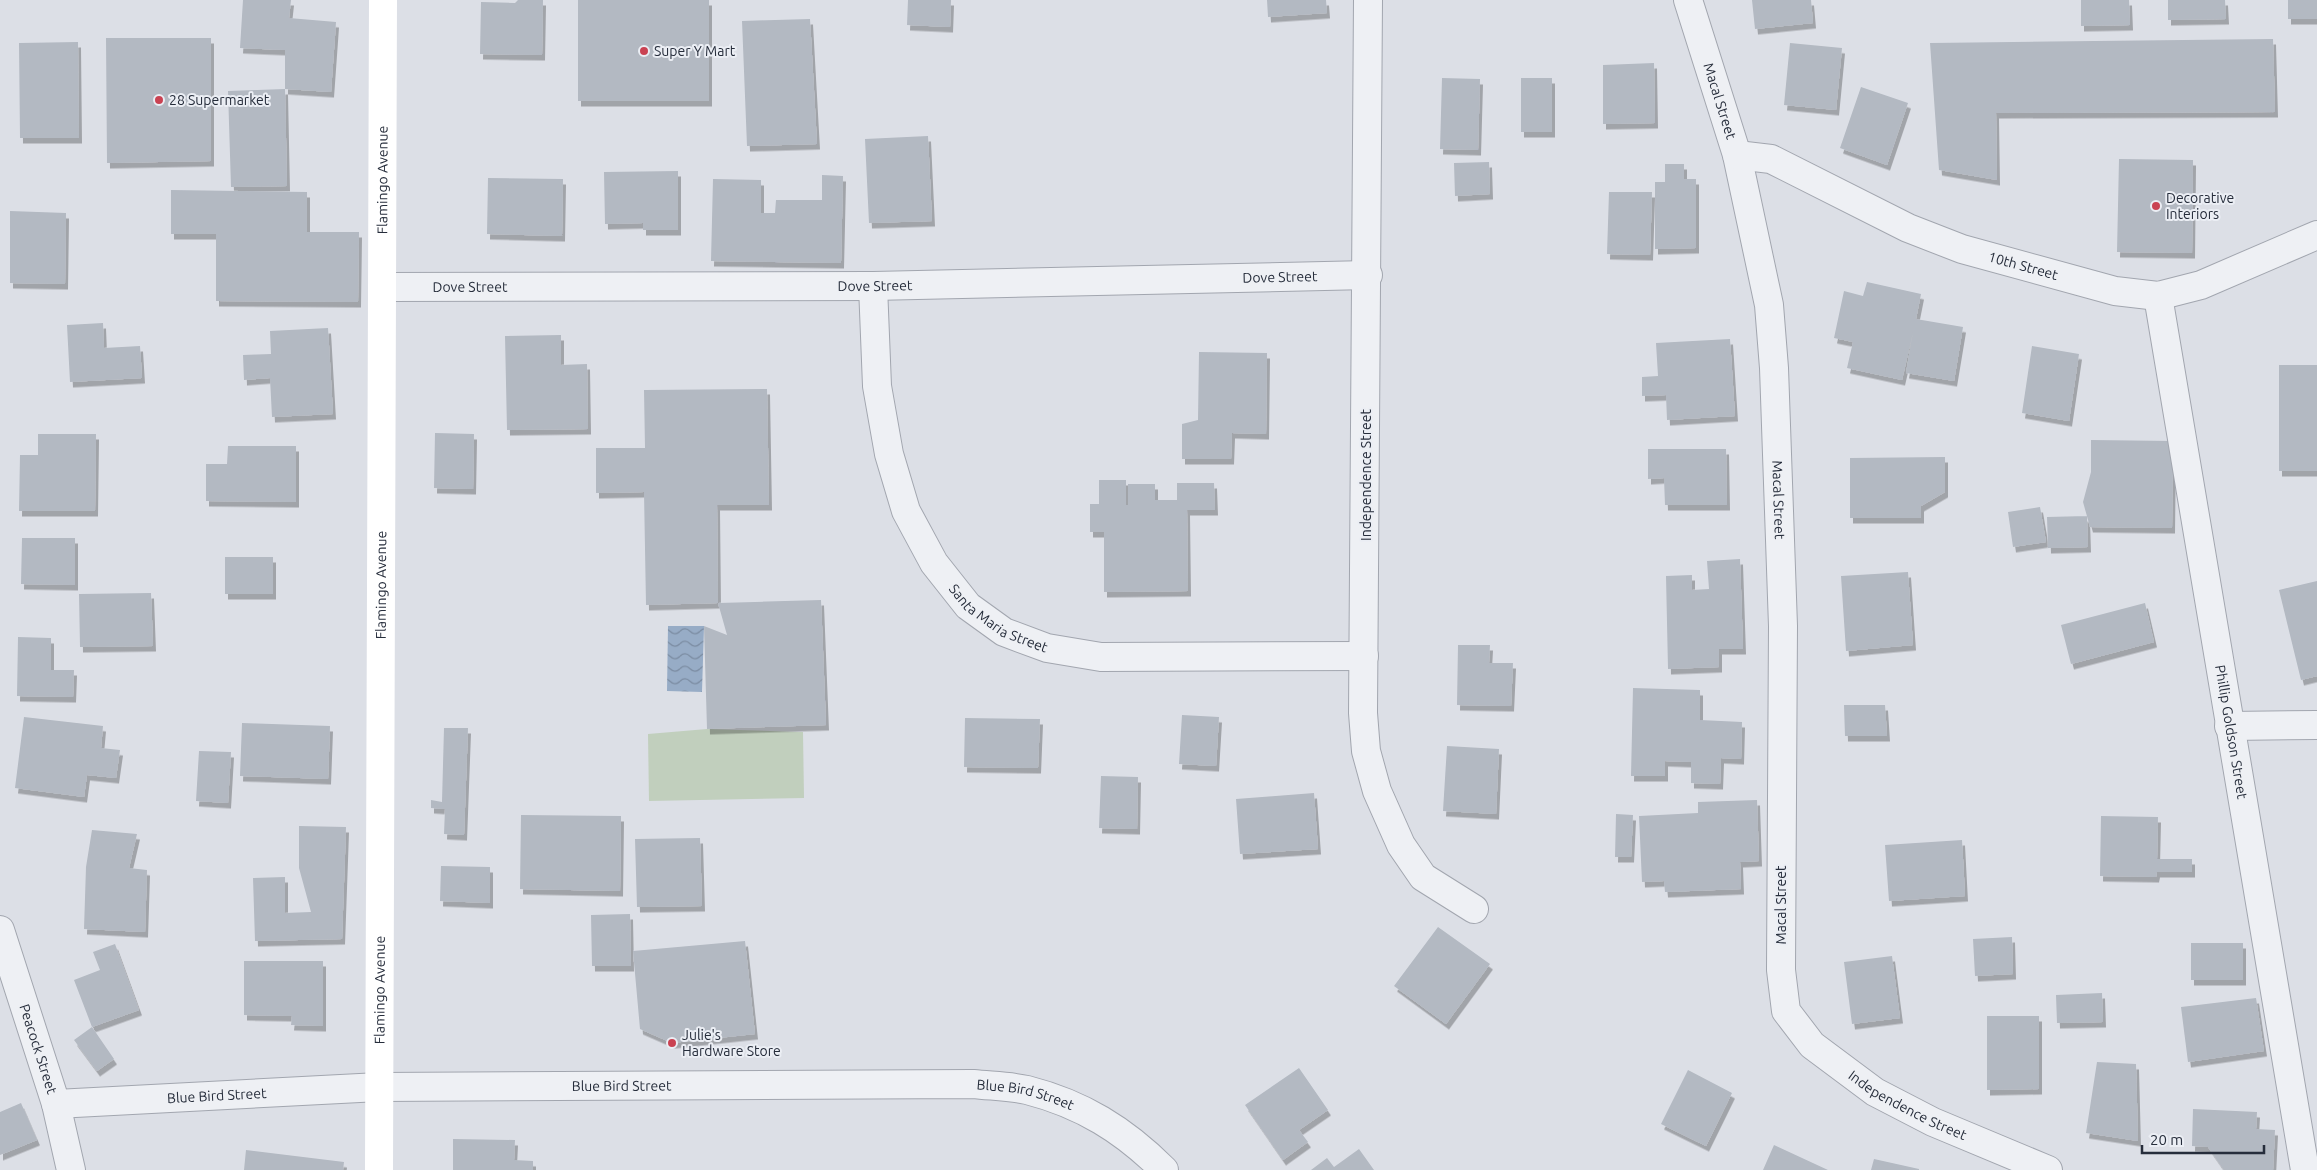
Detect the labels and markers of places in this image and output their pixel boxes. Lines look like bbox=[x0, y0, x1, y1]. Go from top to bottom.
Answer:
place label: Super Y Mart bbox=[654, 43, 736, 59]
marker: Super Y Mart bbox=[638, 45, 650, 57]
place label: 28 Supermarket bbox=[169, 92, 270, 108]
marker: 28 Supermarket bbox=[153, 94, 165, 106]
place label: Decorative Interiors bbox=[2166, 190, 2234, 222]
marker: Decorative Interiors bbox=[2150, 200, 2162, 212]
place label: Julie's Hardware Store bbox=[682, 1027, 781, 1059]
marker: Julie's Hardware Store bbox=[666, 1037, 678, 1049]

